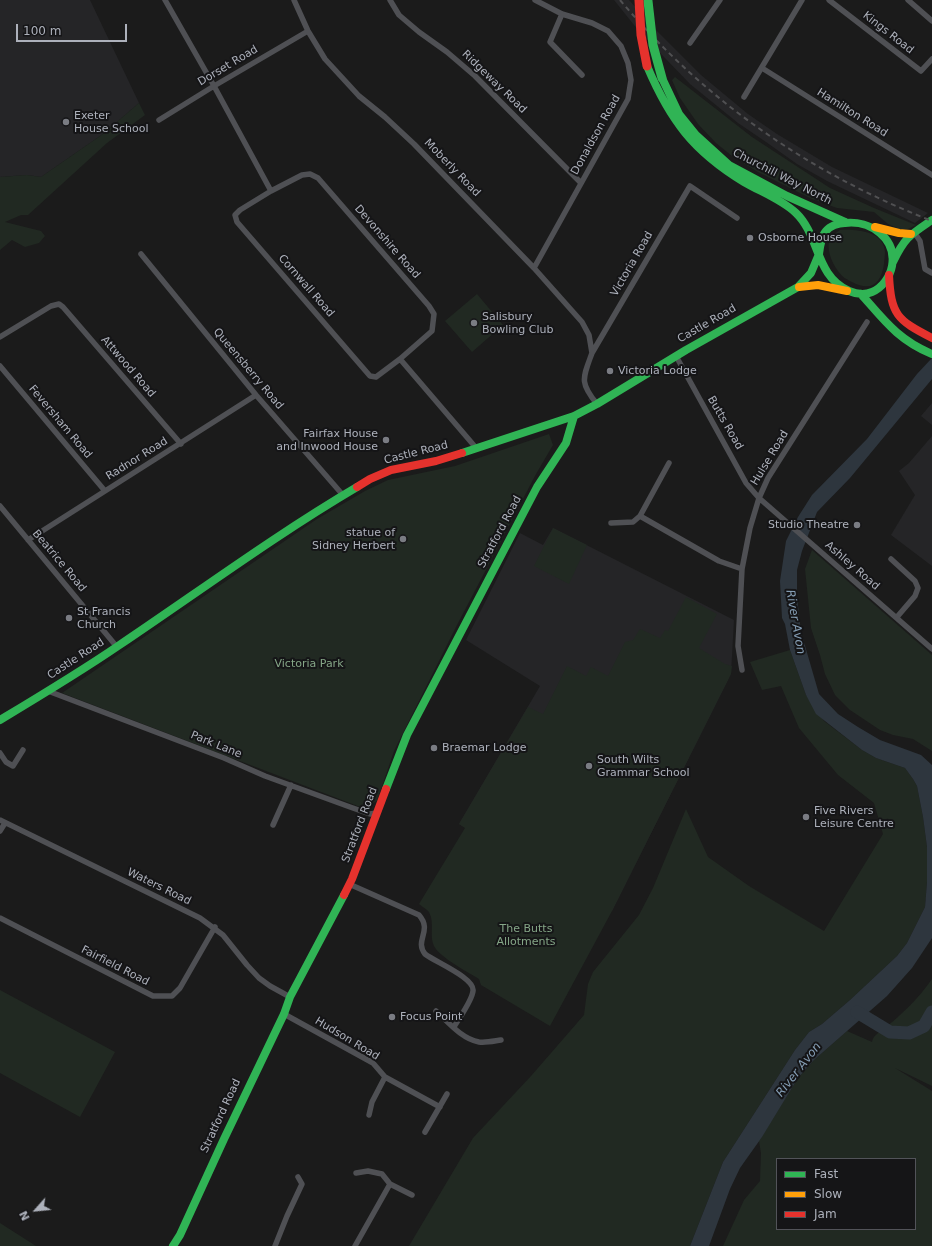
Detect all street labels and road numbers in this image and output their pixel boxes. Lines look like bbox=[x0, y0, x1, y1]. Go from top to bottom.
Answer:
street label: Kings Road bbox=[860, 9, 916, 57]
street label: Dorset Road bbox=[196, 43, 260, 89]
street label: Ridgeway Road bbox=[459, 48, 529, 116]
street label: Hamilton Road bbox=[814, 86, 890, 140]
street label: Donaldson Road bbox=[569, 93, 623, 177]
street label: Moberly Road bbox=[421, 136, 483, 200]
street label: Churchill Way North bbox=[730, 146, 834, 208]
street label: Devonshire Road bbox=[351, 202, 423, 282]
street label: Victoria Road bbox=[608, 229, 656, 299]
street label: Cornwall Road bbox=[275, 252, 337, 320]
street label: Castle Road bbox=[675, 302, 739, 346]
street label: Queensberry Road bbox=[210, 326, 286, 412]
street label: Attwood Road bbox=[98, 334, 158, 400]
street label: Feversham Road bbox=[26, 383, 94, 461]
street label: Butts Road bbox=[704, 394, 746, 452]
street label: Hulse Road bbox=[748, 428, 792, 488]
street label: Radnor Road bbox=[104, 435, 170, 483]
street label: Castle Road bbox=[383, 439, 449, 467]
street label: Stratford Road bbox=[475, 494, 525, 570]
street label: Beatrice Road bbox=[29, 527, 89, 595]
street label: Ashley Road bbox=[822, 539, 882, 593]
street label: Castle Road bbox=[45, 636, 107, 682]
street label: Park Lane bbox=[189, 729, 243, 761]
street label: Stratford Road bbox=[340, 785, 380, 865]
street label: Waters Road bbox=[125, 866, 193, 908]
street label: Fairfield Road bbox=[79, 943, 151, 989]
street label: Hudson Road bbox=[312, 1015, 382, 1063]
street label: Stratford Road bbox=[198, 1077, 244, 1155]

